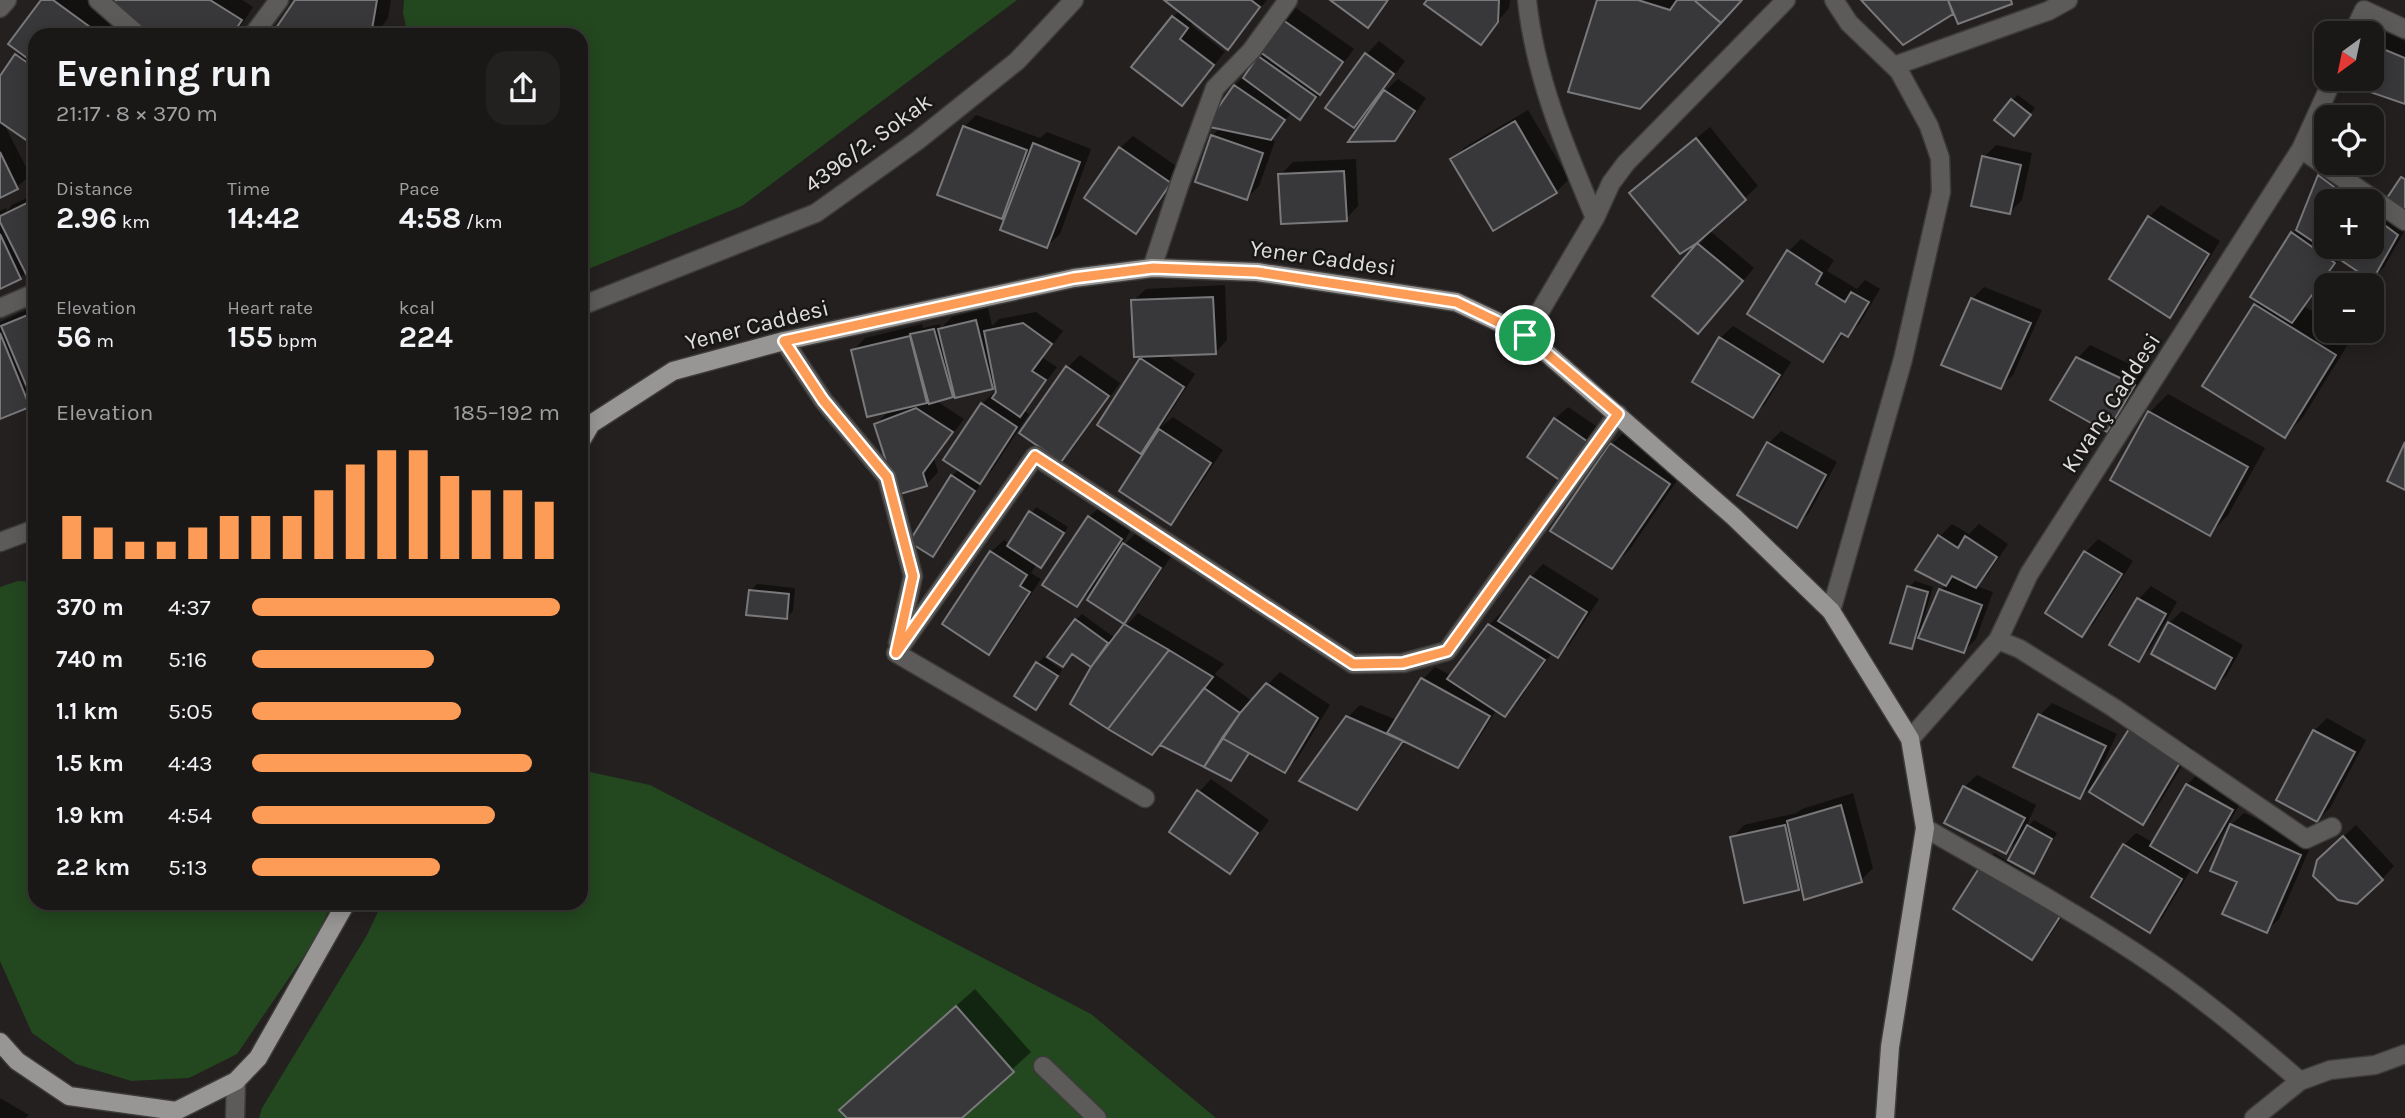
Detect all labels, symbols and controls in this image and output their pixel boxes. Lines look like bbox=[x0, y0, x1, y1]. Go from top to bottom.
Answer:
north arrow bbox=[2314, 21, 2384, 91]
map controls bbox=[2314, 21, 2384, 343]
text: Evening run bbox=[56, 51, 272, 96]
button: share bbox=[486, 51, 560, 125]
street label: 4396/2. Sokak bbox=[799, 88, 937, 198]
text: 21:17 · 8 × 370 m bbox=[56, 100, 218, 127]
button: locate bbox=[2314, 105, 2384, 175]
text: Distance bbox=[56, 178, 133, 200]
text: Time bbox=[227, 178, 270, 200]
text: Pace bbox=[399, 178, 439, 200]
button: + bbox=[2314, 189, 2384, 259]
text: 2.96 bbox=[56, 200, 117, 236]
text: 14:42 bbox=[227, 200, 300, 236]
text: 4:58 bbox=[399, 200, 461, 236]
text: km bbox=[117, 211, 150, 233]
text: /km bbox=[461, 211, 503, 233]
street label: Yener Caddesi bbox=[1248, 234, 1398, 282]
button: − bbox=[2314, 273, 2384, 343]
street label: Yener Caddesi bbox=[682, 294, 832, 356]
text: Elevation bbox=[56, 297, 136, 319]
text: Heart rate bbox=[227, 297, 313, 319]
text: kcal bbox=[399, 297, 435, 319]
pin bbox=[1495, 305, 1555, 365]
icon: arrive bbox=[1506, 316, 1544, 354]
text: 56 bbox=[56, 319, 92, 355]
text: 155 bbox=[227, 319, 273, 355]
text: 224 bbox=[399, 319, 453, 355]
street label: Kıvanç Caddesi bbox=[2056, 328, 2166, 478]
text: m bbox=[92, 330, 114, 352]
text: bpm bbox=[273, 330, 318, 352]
text: Elevation bbox=[56, 399, 153, 426]
text: 185–192 m bbox=[453, 399, 560, 426]
text: 370 m bbox=[56, 594, 124, 621]
text: 4:37 bbox=[168, 594, 211, 621]
text: 740 m bbox=[56, 646, 123, 673]
text: 5:16 bbox=[168, 646, 207, 673]
text: 1.1 km bbox=[56, 698, 119, 725]
text: 5:05 bbox=[168, 698, 213, 725]
text: 1.5 km bbox=[56, 750, 124, 777]
text: 4:43 bbox=[168, 750, 213, 777]
text: 1.9 km bbox=[56, 802, 124, 829]
text: 4:54 bbox=[168, 802, 212, 829]
text: 2.2 km bbox=[56, 854, 130, 881]
text: 5:13 bbox=[168, 854, 207, 881]

